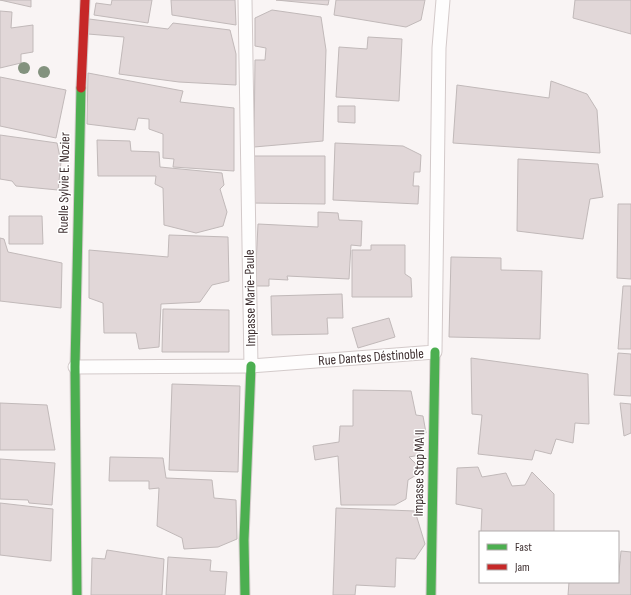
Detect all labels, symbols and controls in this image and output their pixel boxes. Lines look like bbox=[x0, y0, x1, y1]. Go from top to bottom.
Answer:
street label: Ruelle Sylvie E. Nozier bbox=[55, 132, 73, 234]
street label: Impasse Marie-Paule bbox=[241, 249, 259, 347]
street label: Rue Dantes Déstinoble bbox=[318, 345, 424, 369]
street label: Impasse Stop MA II bbox=[410, 429, 428, 517]
legend bbox=[479, 531, 619, 583]
text: Fast bbox=[515, 540, 532, 555]
text: Jam bbox=[514, 560, 530, 575]

